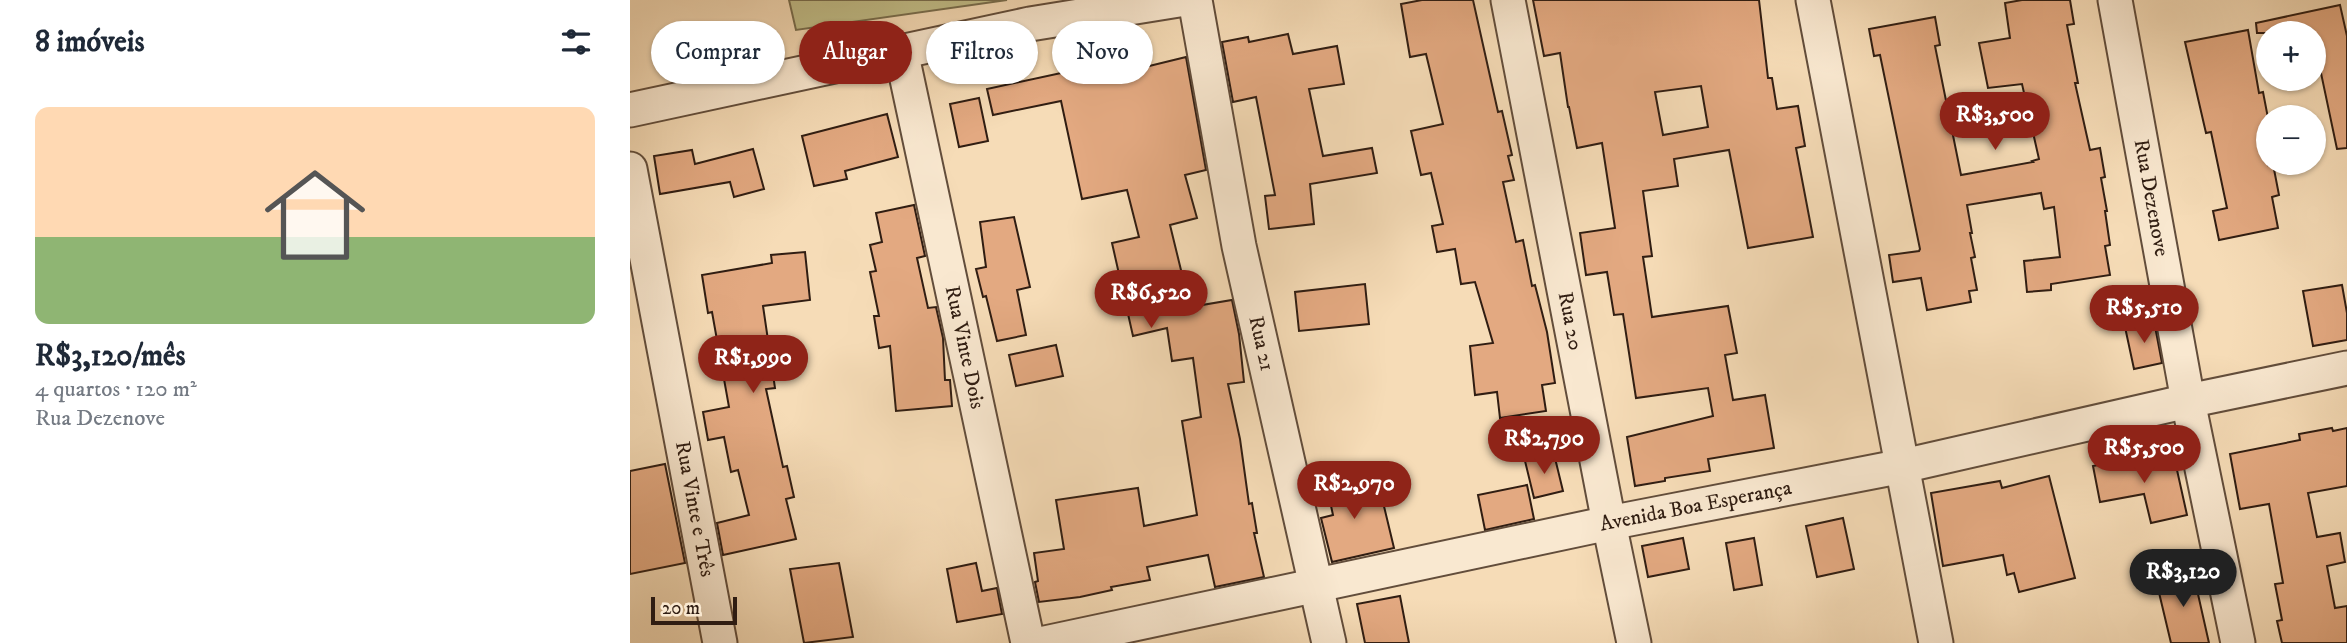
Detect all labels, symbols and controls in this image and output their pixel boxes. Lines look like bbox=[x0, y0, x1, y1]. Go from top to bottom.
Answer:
chip: Comprar bbox=[651, 21, 785, 84]
chip: Alugar bbox=[799, 21, 912, 84]
chip: Filtros bbox=[926, 21, 1038, 84]
chip: Novo bbox=[1052, 21, 1153, 84]
map controls bbox=[2256, 21, 2326, 175]
button: + bbox=[2256, 21, 2326, 91]
icon: filters bbox=[557, 23, 595, 61]
text: 8 imóveis bbox=[35, 24, 145, 61]
pin: R$3,500 bbox=[1930, 92, 2060, 152]
text: R$3,500 bbox=[1956, 100, 2034, 129]
button: − bbox=[2256, 105, 2326, 175]
street label: Rua Dezenove bbox=[2128, 137, 2174, 259]
icon: home bbox=[252, 152, 378, 278]
pin: R$6,520 bbox=[1086, 270, 1216, 330]
text: R$6,520 bbox=[1111, 278, 1191, 307]
street label: Rua Vinte Dois bbox=[939, 283, 990, 411]
pin: R$5,510 bbox=[2079, 286, 2209, 345]
street label: Rua 20 bbox=[1552, 290, 1588, 353]
text: R$5,510 bbox=[2106, 293, 2182, 322]
street label: Rua 21 bbox=[1242, 314, 1280, 374]
pin: R$1,990 bbox=[688, 336, 818, 395]
text: R$3,120/mês bbox=[35, 338, 186, 375]
text: R$1,990 bbox=[714, 343, 792, 372]
text: 4 quartos · 120 m² bbox=[35, 375, 197, 404]
text: Rua Dezenove bbox=[35, 404, 165, 433]
pin: R$2,790 bbox=[1479, 416, 1609, 476]
text: R$2,790 bbox=[1504, 424, 1584, 453]
pin: R$5,500 bbox=[2079, 426, 2209, 485]
text: R$5,500 bbox=[2104, 433, 2184, 462]
street label: Rua Vinte e Três bbox=[669, 439, 720, 579]
pin: R$2,970 bbox=[1289, 462, 1419, 521]
text: R$2,970 bbox=[1313, 469, 1395, 498]
street label: Avenida Boa Esperança bbox=[1597, 475, 1794, 538]
pin: R$3,120 bbox=[2118, 550, 2248, 609]
text: R$3,120 bbox=[2146, 557, 2220, 586]
scale bar bbox=[651, 594, 737, 626]
text: 20 m bbox=[662, 597, 700, 620]

